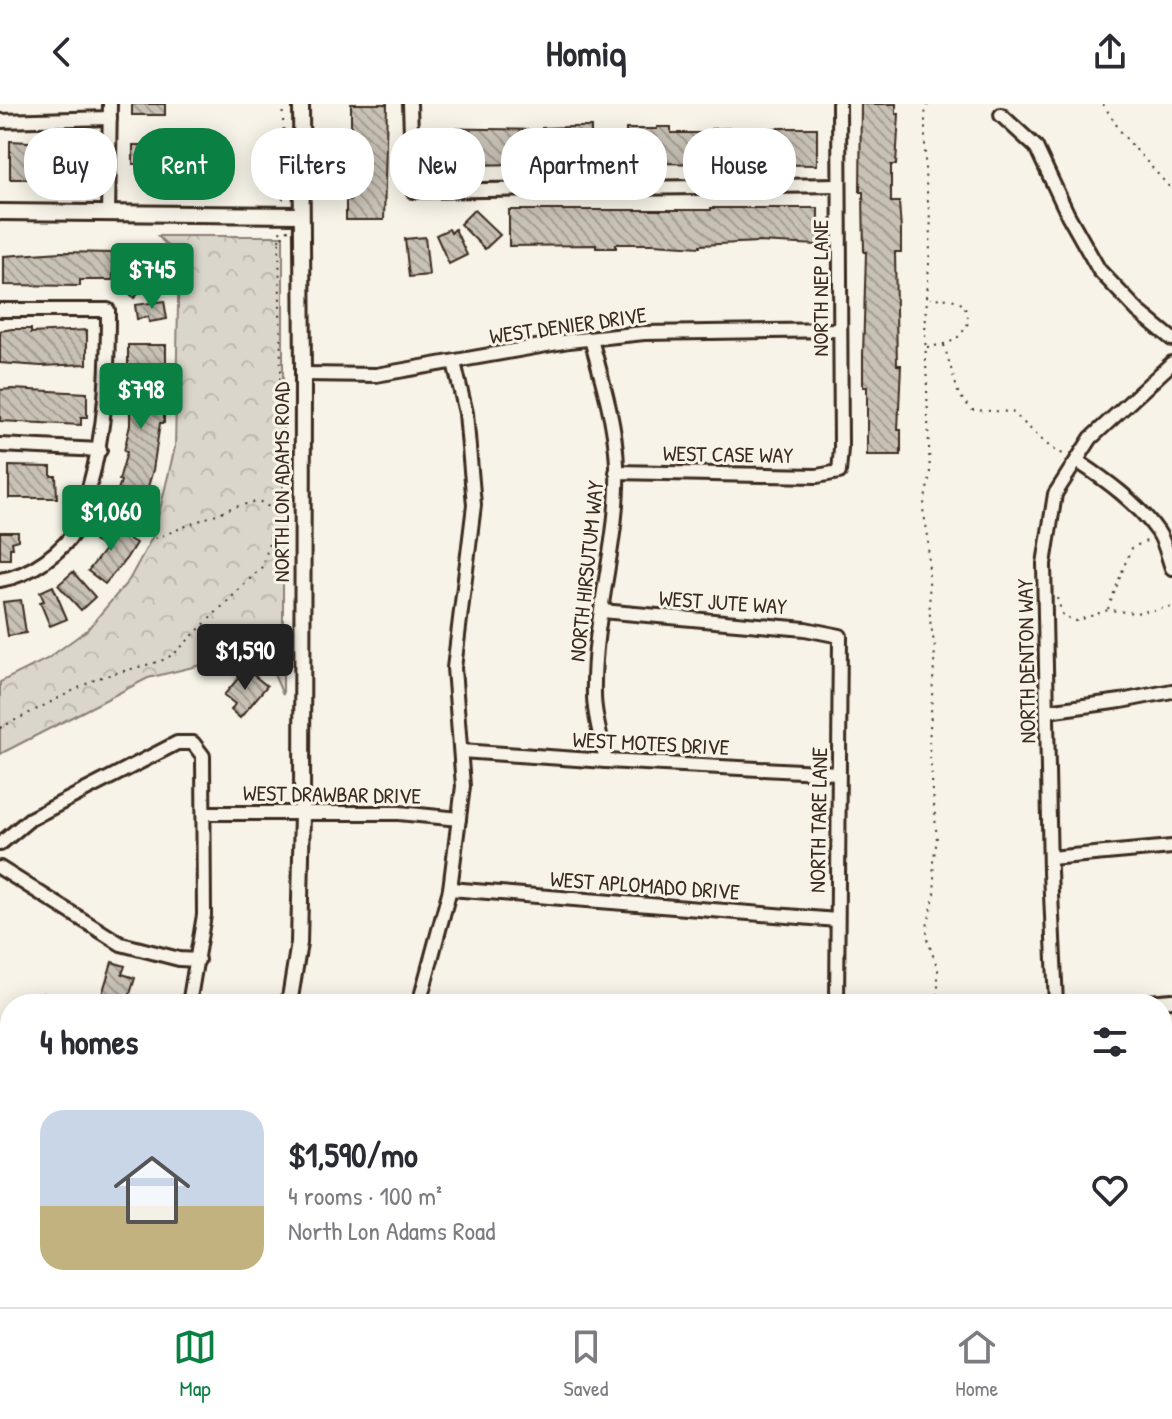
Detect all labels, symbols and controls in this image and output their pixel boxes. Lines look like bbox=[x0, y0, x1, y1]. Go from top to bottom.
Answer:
text: Homiq bbox=[546, 28, 626, 77]
icon: back bbox=[40, 30, 84, 74]
icon: share bbox=[1088, 30, 1132, 74]
chip: Buy bbox=[24, 128, 117, 200]
chip: Rent bbox=[133, 128, 235, 200]
chip: Filters bbox=[251, 128, 374, 200]
chip: New bbox=[390, 128, 485, 200]
chip: Apartment bbox=[501, 128, 667, 200]
chip: House bbox=[683, 128, 796, 200]
street label: NORTH NEP LANE bbox=[805, 219, 835, 357]
pin: $745 bbox=[105, 243, 199, 311]
text: $745 bbox=[129, 251, 175, 286]
street label: WEST DENIER DRIVE bbox=[488, 299, 649, 351]
pin: $798 bbox=[94, 363, 188, 431]
text: $798 bbox=[118, 371, 164, 406]
street label: NORTH LON ADAMS ROAD bbox=[266, 381, 296, 582]
street label: WEST CASE WAY bbox=[663, 438, 794, 470]
street label: NORTH HIRSUTUM WAY bbox=[562, 479, 610, 663]
pin: $1,060 bbox=[46, 485, 176, 553]
text: $1,060 bbox=[80, 493, 142, 528]
street label: NORTH DENTON WAY bbox=[1010, 578, 1042, 744]
street label: WEST JUTE WAY bbox=[658, 583, 788, 621]
pin: $1,590 bbox=[180, 624, 310, 692]
text: $1,590 bbox=[215, 632, 275, 667]
street label: WEST MOTES DRIVE bbox=[572, 724, 730, 762]
street label: NORTH TARE LANE bbox=[802, 747, 834, 893]
street label: WEST DRAWBAR DRIVE bbox=[243, 777, 422, 811]
street label: WEST APLOMADO DRIVE bbox=[549, 863, 741, 907]
text: 4 homes bbox=[40, 1019, 138, 1065]
icon: filters bbox=[1088, 1020, 1132, 1064]
text: $1,590/mo bbox=[288, 1132, 418, 1178]
icon: home bbox=[104, 1142, 200, 1238]
icon: heart bbox=[1088, 1168, 1132, 1212]
text: 4 rooms · 100 m² bbox=[288, 1178, 442, 1213]
text: North Lon Adams Road bbox=[288, 1213, 495, 1248]
tab: Map bbox=[173, 1325, 217, 1403]
tab: Saved bbox=[564, 1325, 608, 1403]
tab: Home bbox=[955, 1325, 999, 1403]

